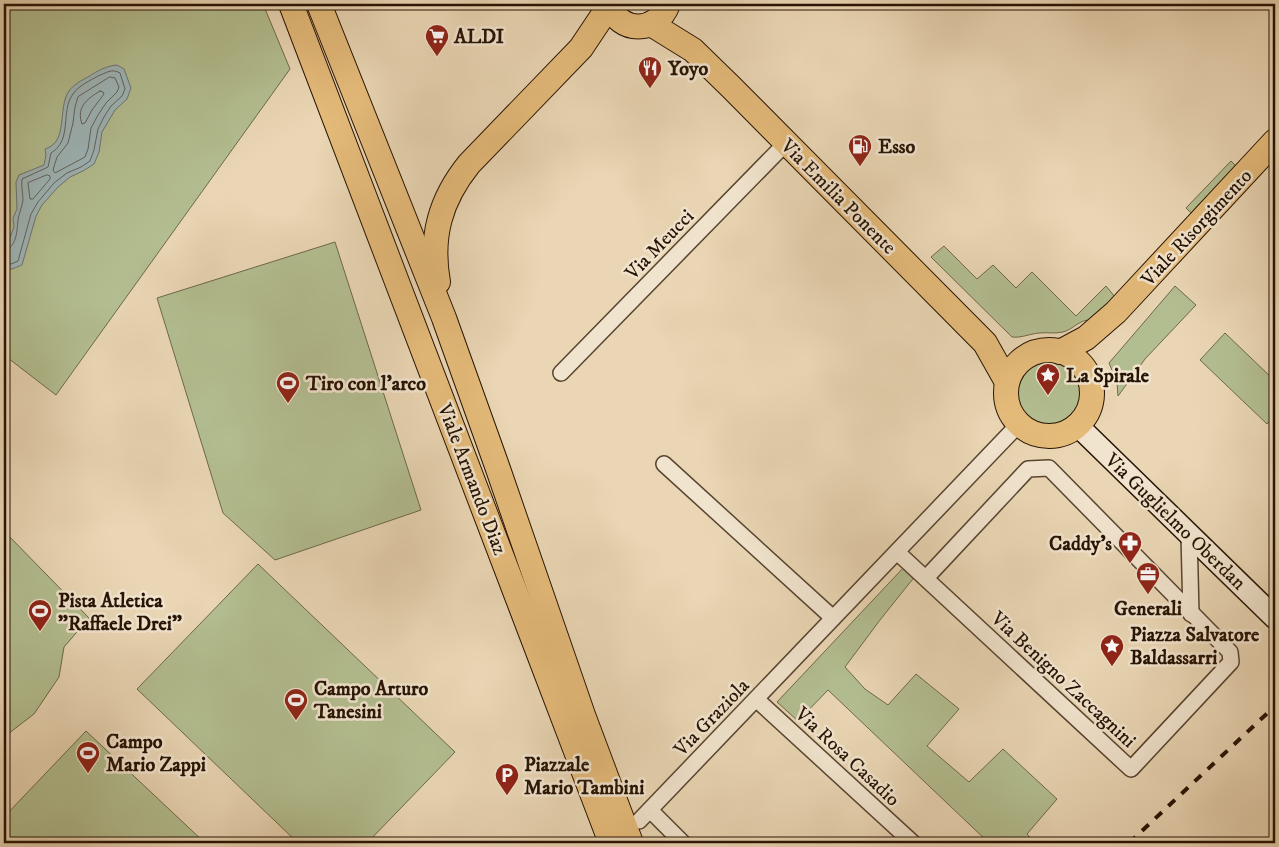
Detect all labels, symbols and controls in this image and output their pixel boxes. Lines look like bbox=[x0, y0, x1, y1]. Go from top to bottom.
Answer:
supermarket icon: ALDI bbox=[424, 23, 450, 57]
place label: ALDI bbox=[453, 25, 504, 50]
restaurant icon: Yoyo bbox=[637, 55, 663, 89]
place label: Yoyo bbox=[667, 57, 708, 82]
street label: Via Emilia Ponente bbox=[774, 133, 901, 260]
fuel station icon: Esso bbox=[847, 133, 873, 167]
place label: Esso bbox=[878, 135, 916, 160]
street label: Viale Risorgimento bbox=[1136, 164, 1258, 293]
street label: Via Meucci bbox=[620, 204, 700, 286]
place icon: La Spirale bbox=[1035, 362, 1061, 396]
place label: La Spirale bbox=[1066, 364, 1150, 389]
sports icon: Tiro con l'arco bbox=[275, 370, 301, 404]
place label: Tiro con l'arco bbox=[305, 372, 426, 397]
street label: Viale Armando Diaz bbox=[431, 399, 512, 559]
street label: Via Guglielmo Oberdan bbox=[1099, 448, 1251, 596]
pharmacy icon: Caddy's bbox=[1117, 530, 1143, 564]
place label: Caddy's bbox=[1049, 532, 1112, 557]
office icon: Generali bbox=[1135, 561, 1161, 595]
place label: Pista Atletica "Raffaele Drei" bbox=[58, 589, 182, 637]
place label: Generali bbox=[1114, 597, 1182, 622]
sports icon: Pista Atletica "Raffaele Drei" bbox=[27, 598, 53, 632]
street label: Via Benigno Zaccagnini bbox=[985, 606, 1141, 754]
place label: Piazza Salvatore Baldassarri bbox=[1130, 623, 1260, 671]
place icon: Piazza Salvatore Baldassarri bbox=[1099, 633, 1125, 667]
street label: Via Graziola bbox=[668, 674, 756, 763]
place label: Campo Arturo Tanesini bbox=[313, 677, 429, 725]
sports icon: Campo Arturo Tanesini bbox=[283, 687, 309, 721]
street label: Via Rosa Casadio bbox=[788, 701, 905, 812]
place label: Campo Mario Zappi bbox=[106, 730, 206, 778]
sports icon: Campo Mario Zappi bbox=[75, 740, 101, 774]
place label: Piazzale Mario Tambini bbox=[524, 753, 644, 801]
parking icon: Piazzale Mario Tambini bbox=[494, 762, 520, 796]

